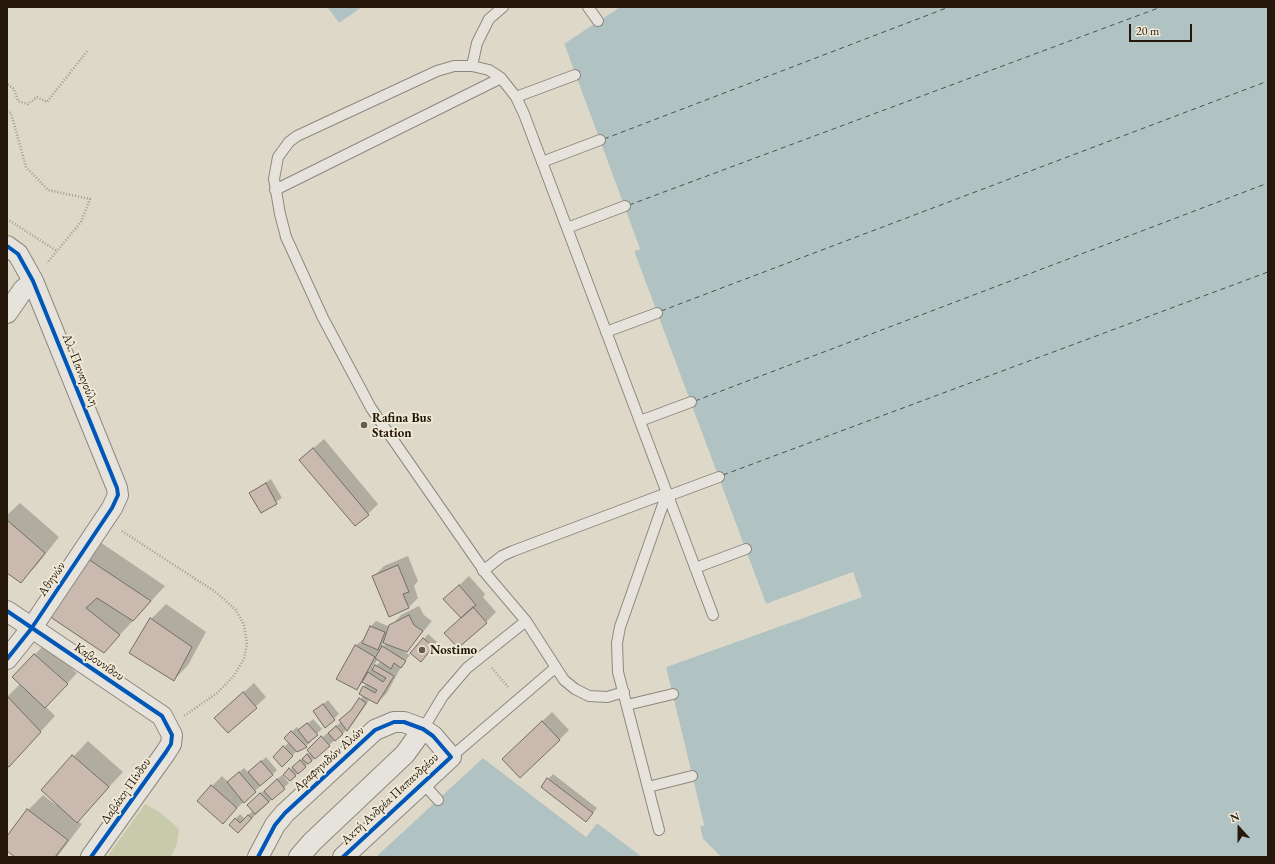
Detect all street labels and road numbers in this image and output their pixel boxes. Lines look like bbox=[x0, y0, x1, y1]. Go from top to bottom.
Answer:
street label: Αλ. Παναγούλη bbox=[58, 331, 102, 409]
street label: Αθηνών bbox=[35, 559, 69, 599]
street label: Καβουνίδου bbox=[71, 640, 127, 684]
street label: Αραφηνιδών Αλών bbox=[290, 723, 368, 795]
street label: Ακτή Ανδρέα Παπανδρέου bbox=[338, 750, 442, 848]
street label: Δαβάκη Πίνδου bbox=[97, 755, 155, 827]

